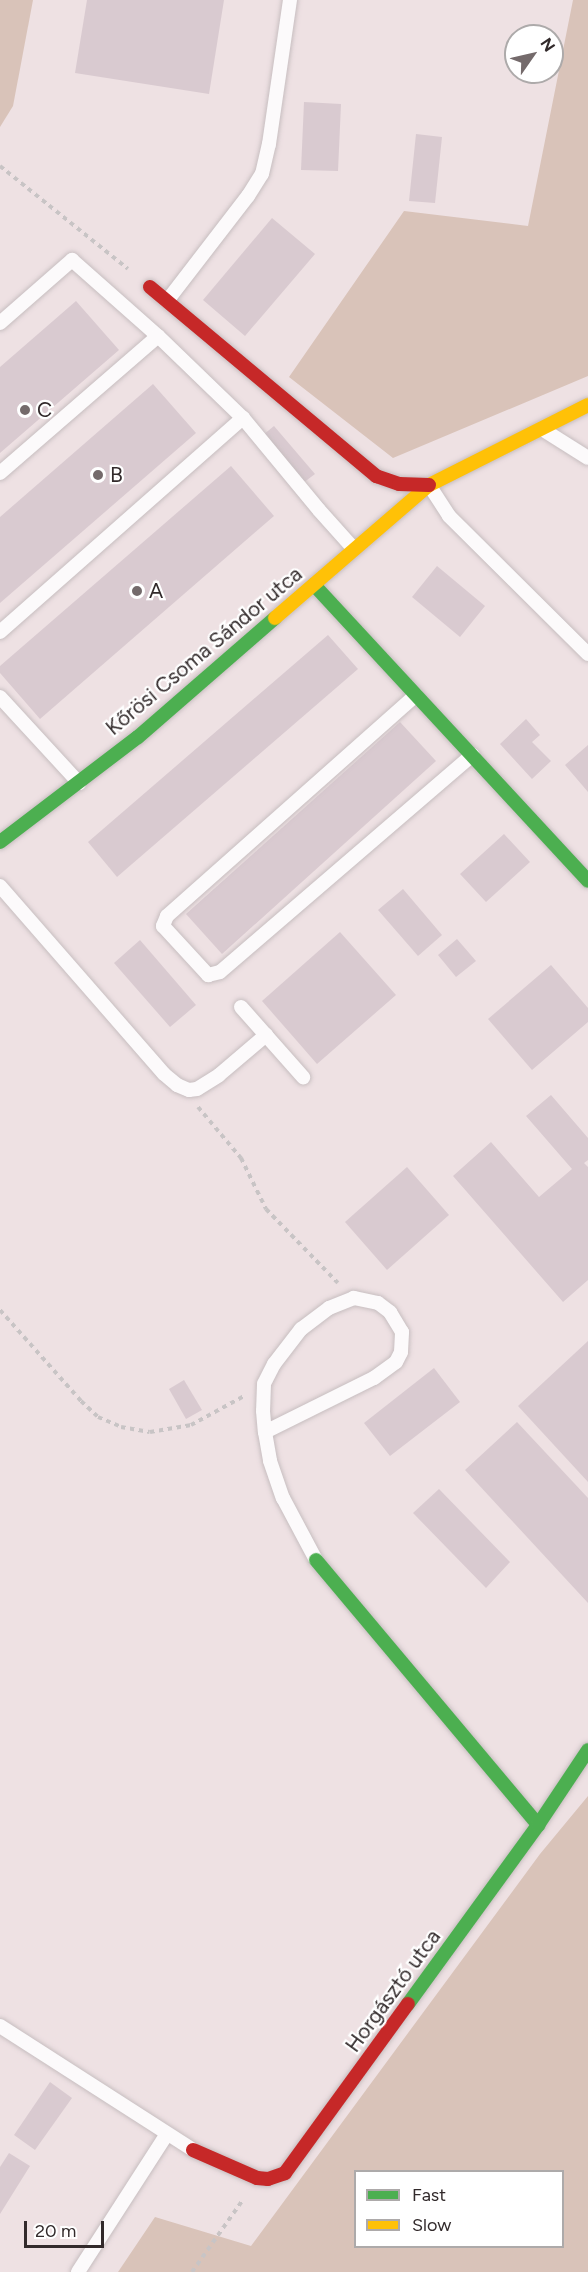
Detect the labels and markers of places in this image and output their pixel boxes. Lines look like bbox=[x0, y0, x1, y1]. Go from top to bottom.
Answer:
place label: C bbox=[37, 397, 52, 423]
marker: C bbox=[18, 403, 32, 417]
place label: B bbox=[110, 462, 123, 488]
marker: B bbox=[91, 468, 105, 482]
place label: A bbox=[149, 578, 163, 604]
marker: A bbox=[130, 584, 144, 598]

